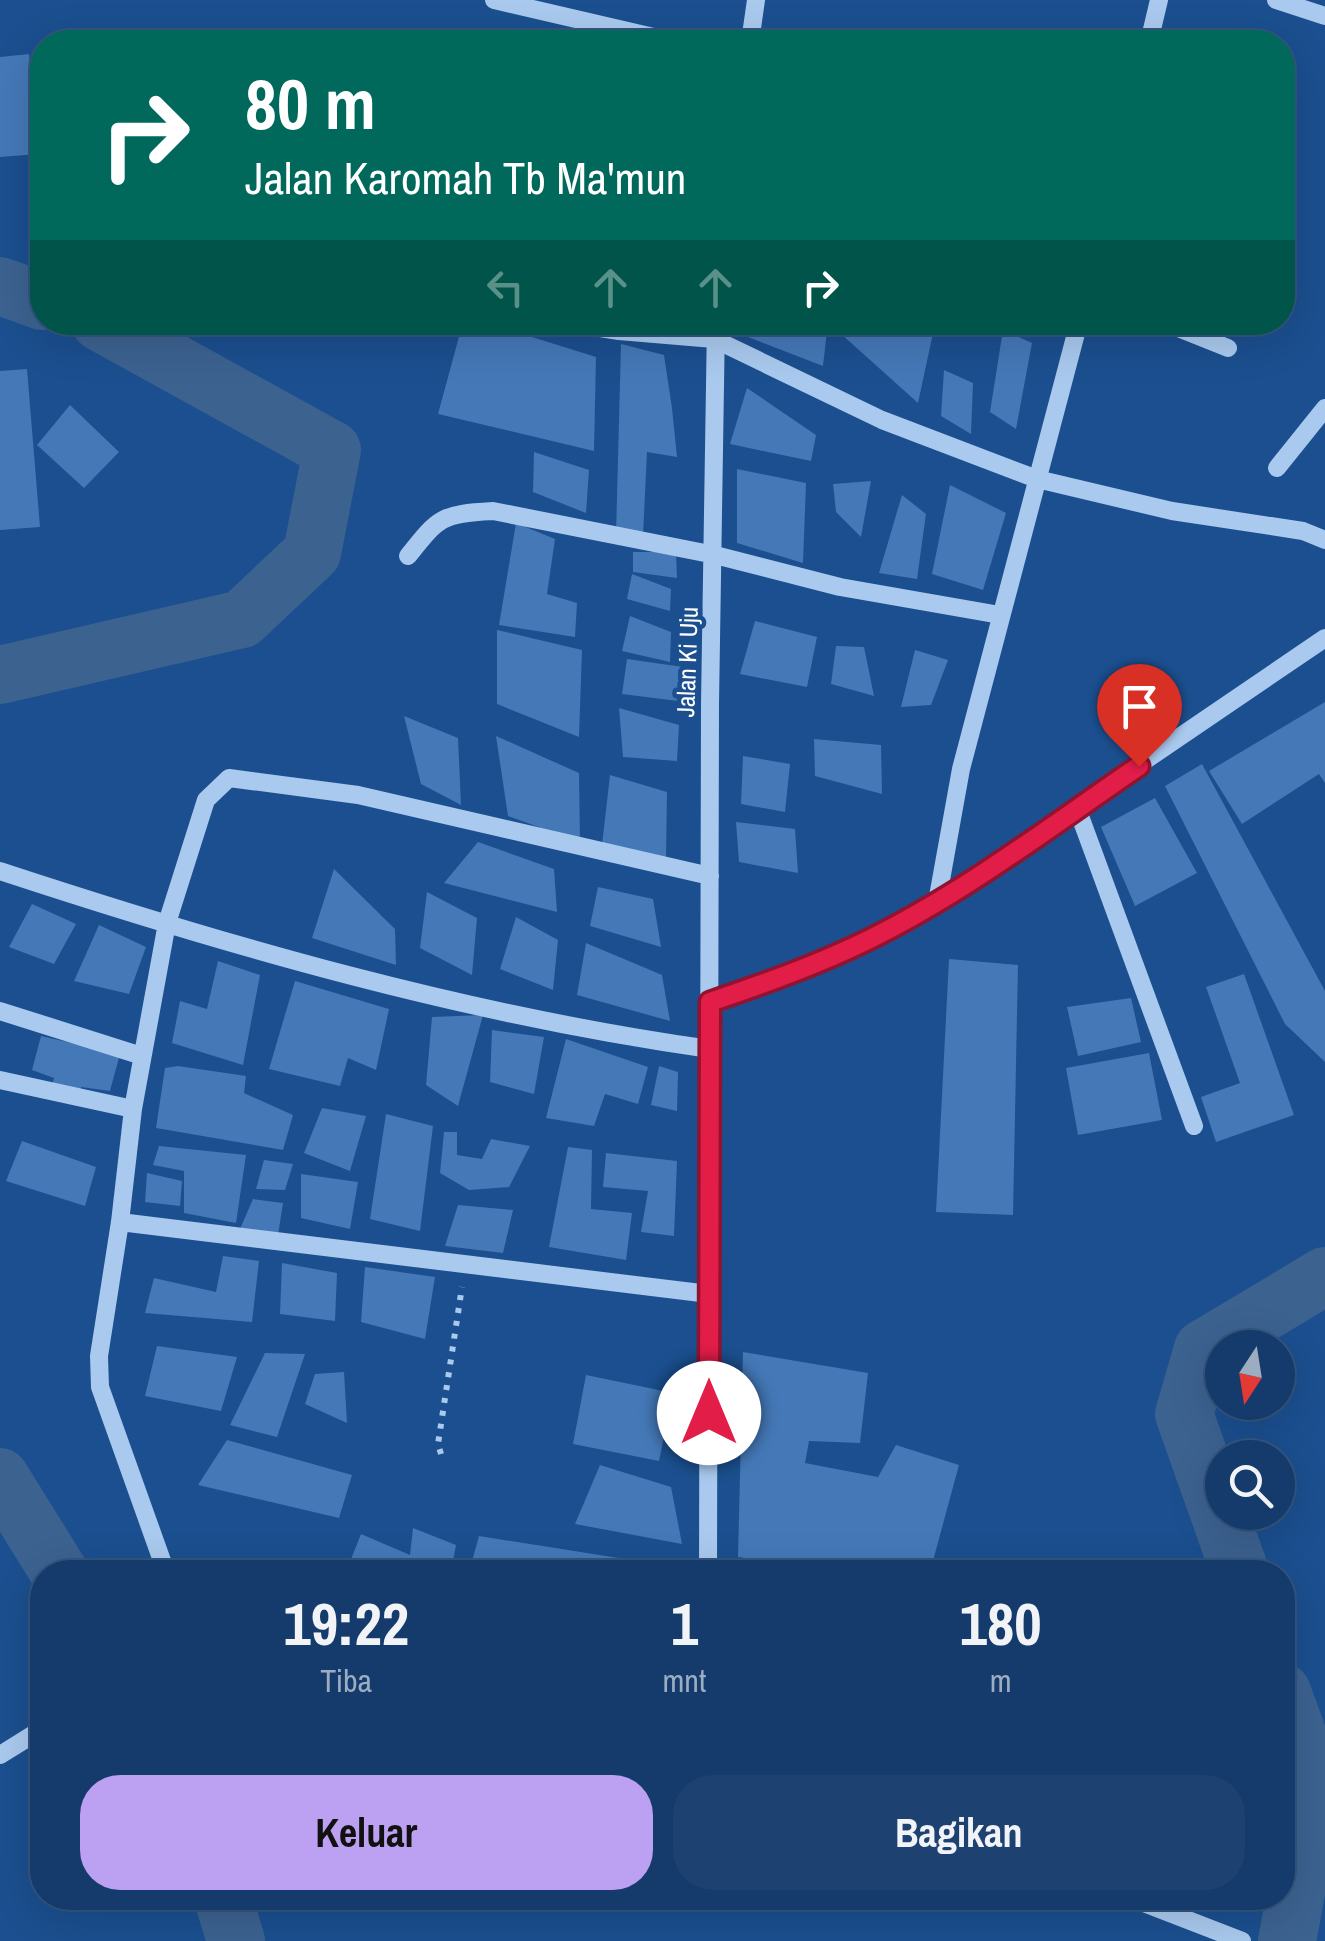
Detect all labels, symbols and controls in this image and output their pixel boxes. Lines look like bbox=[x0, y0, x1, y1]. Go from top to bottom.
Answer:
text: 80 m bbox=[245, 57, 376, 151]
icon: right bbox=[80, 70, 210, 200]
text: Jalan Karomah Tb Ma'mun bbox=[245, 147, 686, 208]
icon: left bbox=[478, 260, 533, 315]
icon: ahead bbox=[583, 260, 638, 315]
icon: ahead bbox=[688, 260, 743, 315]
icon: right bbox=[793, 260, 848, 315]
street label: Jalan Ki Uju bbox=[668, 606, 706, 718]
pin bbox=[1097, 664, 1182, 767]
icon: arrive bbox=[1112, 679, 1167, 734]
north arrow bbox=[1205, 1330, 1295, 1420]
map controls bbox=[1205, 1330, 1295, 1530]
position arrow bbox=[657, 1361, 761, 1465]
button: search bbox=[1205, 1440, 1295, 1530]
text: 19:22 bbox=[283, 1583, 409, 1664]
text: 1 bbox=[671, 1583, 698, 1664]
text: 180 bbox=[960, 1583, 1042, 1664]
text: Tiba bbox=[320, 1659, 372, 1702]
text: mnt bbox=[662, 1659, 706, 1702]
text: m bbox=[990, 1659, 1012, 1702]
button: Keluar bbox=[80, 1775, 653, 1890]
button: Bagikan bbox=[673, 1775, 1245, 1890]

